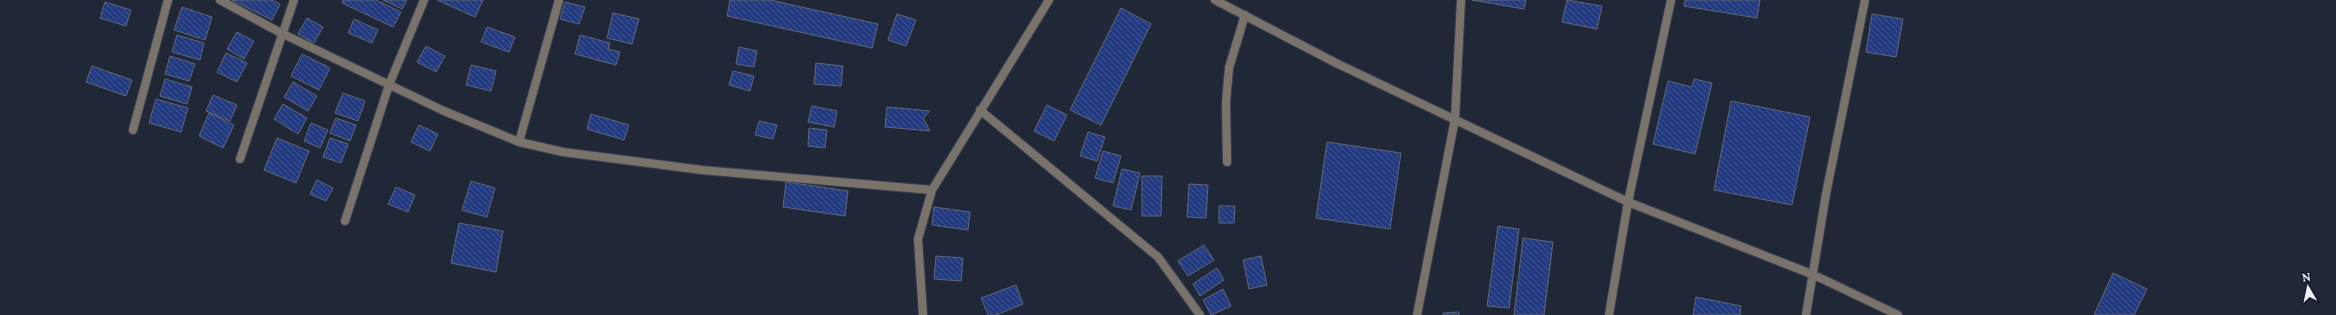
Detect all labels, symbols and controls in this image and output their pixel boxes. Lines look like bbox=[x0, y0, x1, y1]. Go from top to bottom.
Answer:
north arrow bbox=[2288, 267, 2328, 307]
text: N bbox=[2301, 269, 2312, 285]

